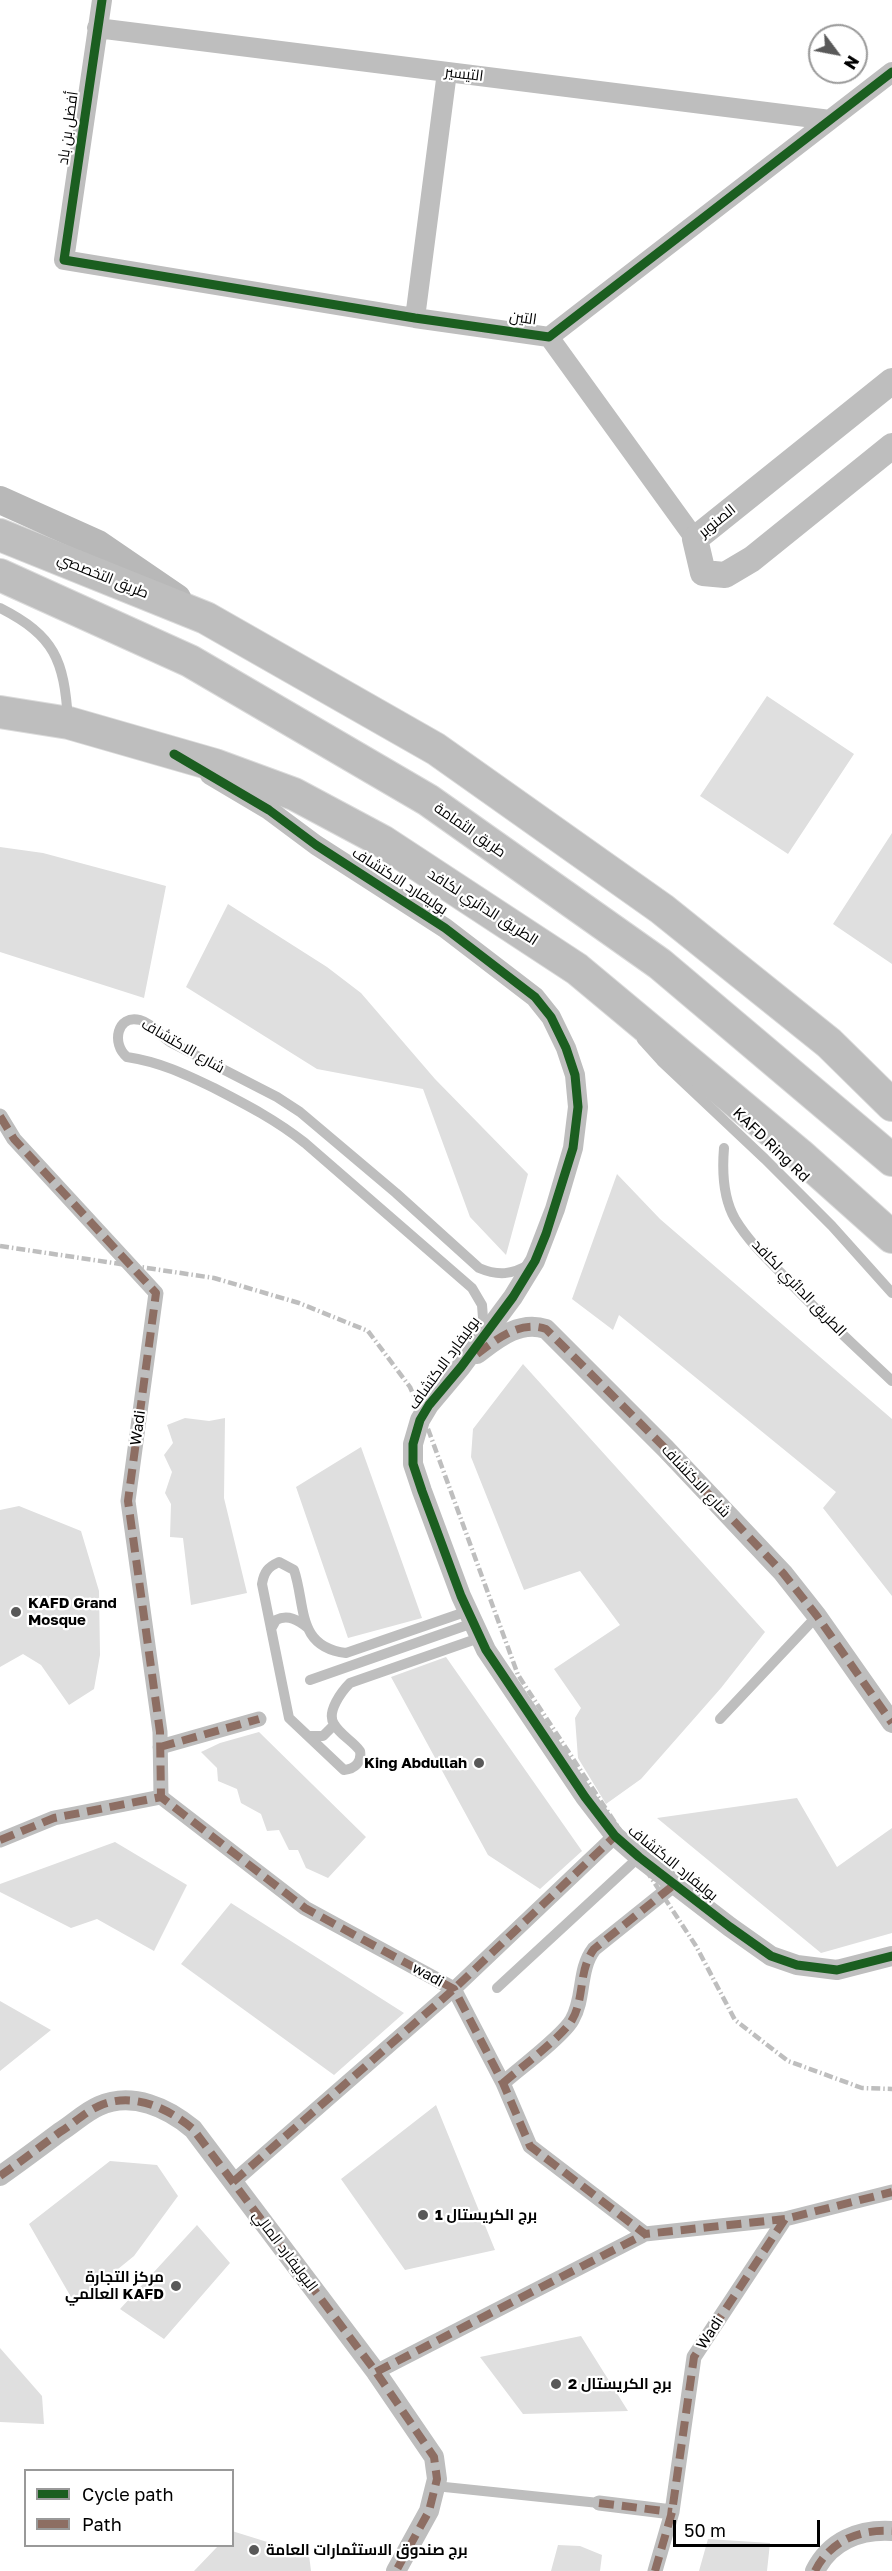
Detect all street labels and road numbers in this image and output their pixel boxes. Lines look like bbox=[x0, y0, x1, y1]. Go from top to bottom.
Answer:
street label: التيسير bbox=[444, 63, 484, 85]
street label: أفضل بن باد bbox=[54, 90, 82, 166]
street label: التين bbox=[508, 307, 538, 329]
street label: الصنوبر bbox=[695, 501, 739, 541]
street label: طريق التخصصي bbox=[55, 550, 151, 602]
street label: طريق الثمامة bbox=[431, 799, 509, 861]
street label: بوليفارد الاكتشاف bbox=[349, 843, 451, 919]
street label: الطريق الدائري لكافد bbox=[425, 865, 541, 949]
street label: شارع الاكتشاف bbox=[138, 1015, 228, 1077]
street label: KAFD Ring Rd bbox=[729, 1104, 813, 1186]
street label: الطريق الدائري لكافد bbox=[748, 1236, 850, 1340]
street label: بوليفارد الاكتشاف bbox=[404, 1313, 484, 1413]
street label: Wadi bbox=[127, 1409, 149, 1447]
street label: شارع الاكتشاف bbox=[658, 1441, 734, 1521]
street label: بوليفارد الاكتشاف bbox=[624, 1821, 722, 1905]
street label: wadi bbox=[409, 1959, 447, 1991]
street label: البوليفارد المالي bbox=[249, 2207, 321, 2295]
street label: Wadi bbox=[693, 2313, 727, 2353]

